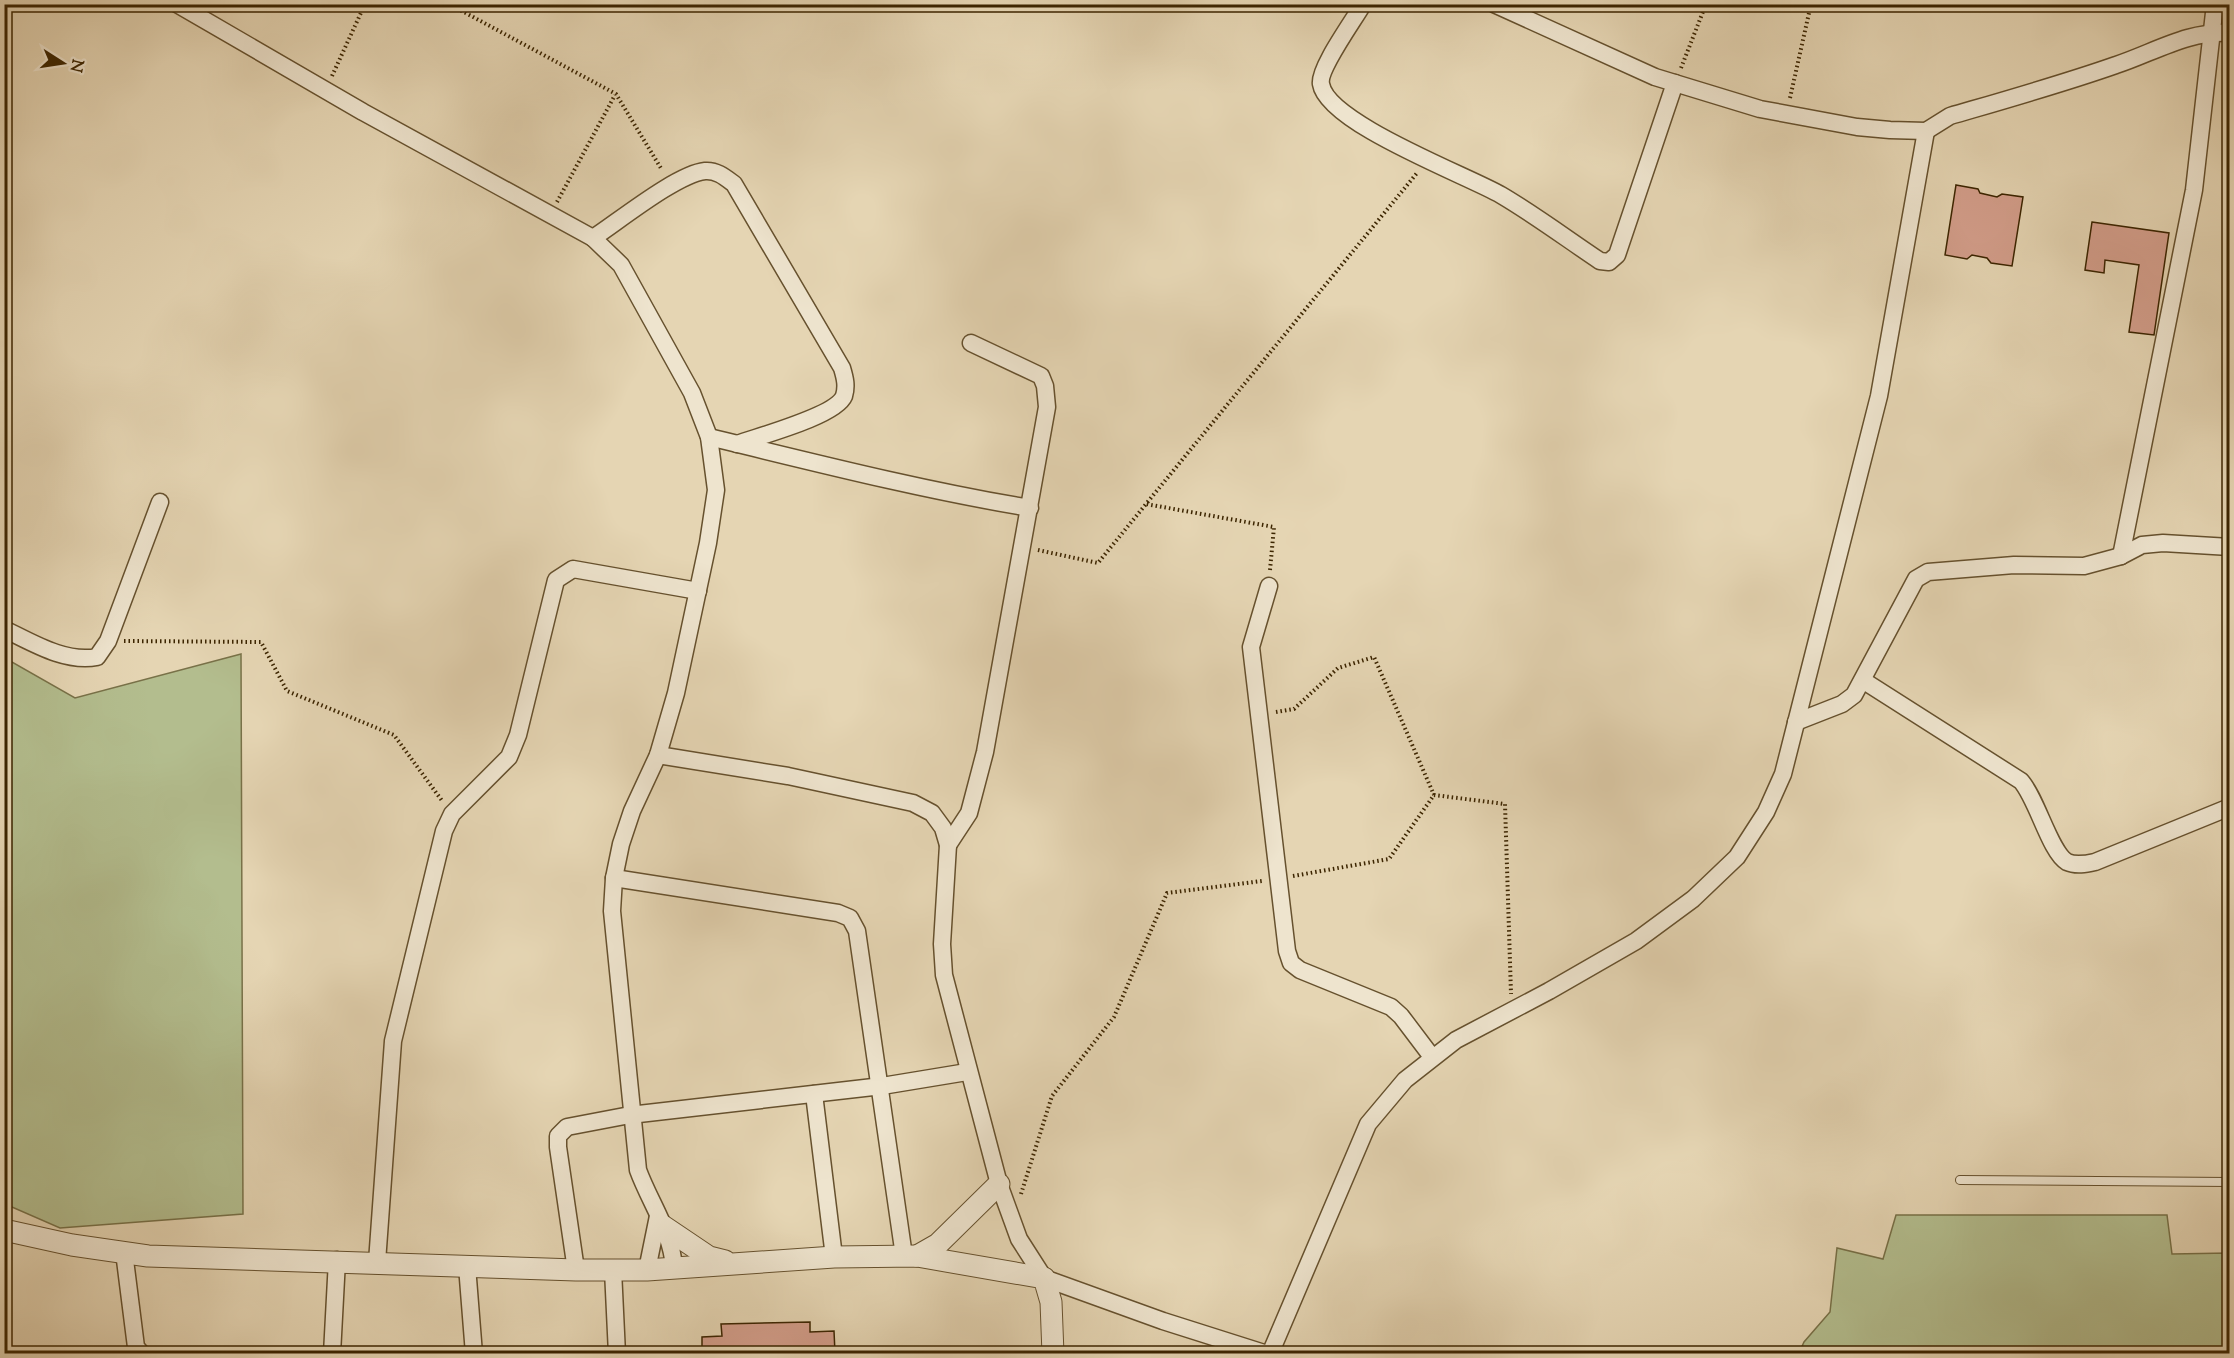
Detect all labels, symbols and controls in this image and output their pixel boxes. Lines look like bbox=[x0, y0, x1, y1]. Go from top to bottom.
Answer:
north arrow bbox=[33, 33, 93, 93]
text: N bbox=[63, 57, 88, 74]

